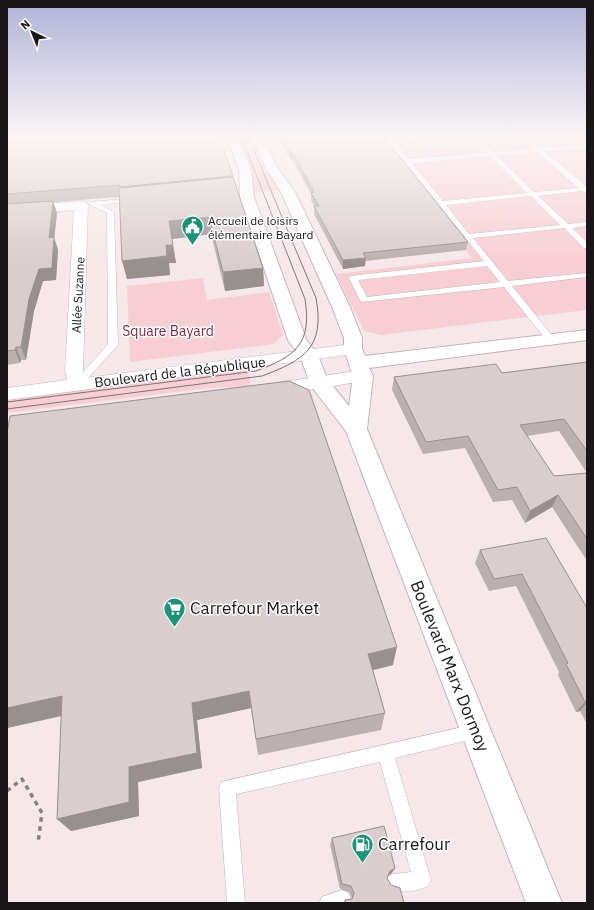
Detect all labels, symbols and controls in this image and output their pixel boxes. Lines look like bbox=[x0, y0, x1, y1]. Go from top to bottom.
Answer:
north arrow bbox=[12, 12, 52, 52]
text: N bbox=[17, 17, 33, 33]
place label: Accueil de loisirs élémentaire Bayard bbox=[208, 213, 313, 242]
public building icon: Accueil de loisirs élémentaire Bayard bbox=[179, 214, 205, 247]
street label: Allée Suzanne bbox=[69, 256, 88, 333]
park label: Square Bayard bbox=[122, 322, 214, 340]
street label: Boulevard de la République bbox=[93, 353, 267, 391]
street label: Boulevard Marx Dormoy bbox=[406, 577, 495, 755]
supermarket icon: Carrefour Market bbox=[162, 595, 188, 628]
place label: Carrefour Market bbox=[190, 597, 319, 619]
fuel station icon: Carrefour bbox=[349, 831, 375, 864]
place label: Carrefour bbox=[378, 833, 450, 855]

